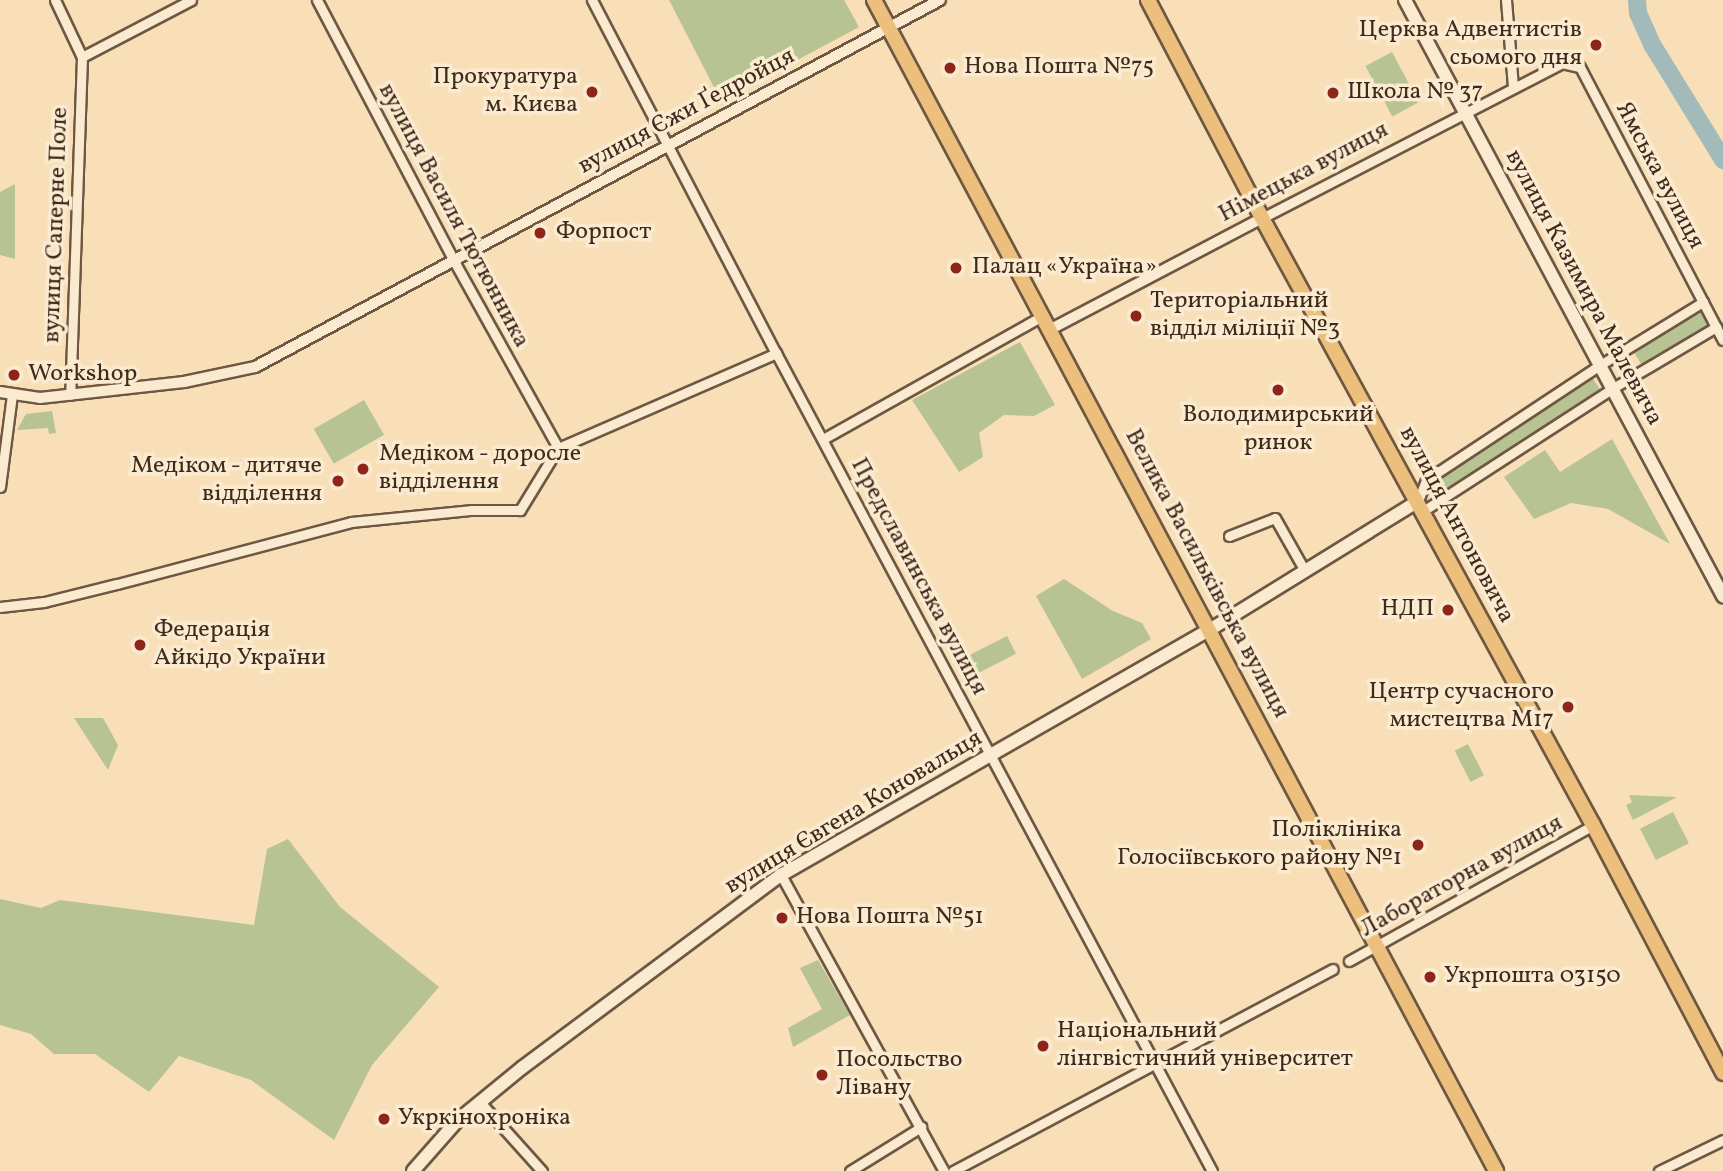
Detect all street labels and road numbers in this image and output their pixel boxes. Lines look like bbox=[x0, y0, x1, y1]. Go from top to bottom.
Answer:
street label: вулиця Єжи Ґедройця bbox=[574, 43, 800, 181]
street label: вулиця Василя Тютюнника bbox=[371, 79, 535, 353]
street label: Ямська вулиця bbox=[1608, 98, 1710, 254]
street label: вулиця Саперне Поле bbox=[38, 107, 76, 343]
street label: Німецька вулиця bbox=[1214, 116, 1394, 230]
street label: вулиця Казимира Малевича bbox=[1498, 145, 1668, 431]
street label: вулиця Антоновича bbox=[1392, 422, 1520, 628]
street label: Велика Васильківська вулиця bbox=[1117, 425, 1295, 723]
street label: Предславинська вулиця bbox=[843, 454, 993, 700]
street label: вулиця Євгена Коновальця bbox=[720, 725, 988, 901]
street label: Лабораторна вулиця bbox=[1356, 809, 1568, 945]

